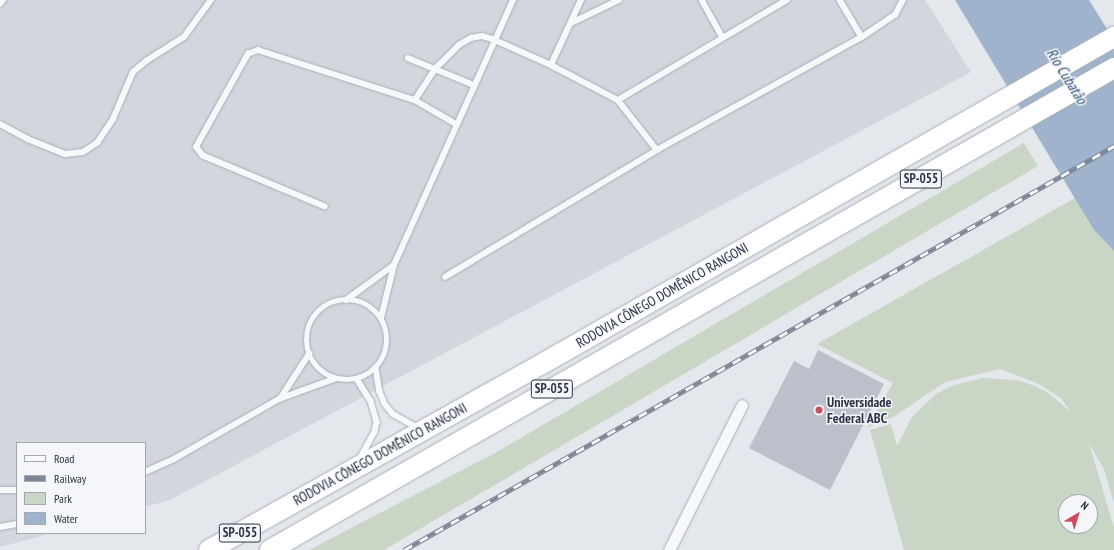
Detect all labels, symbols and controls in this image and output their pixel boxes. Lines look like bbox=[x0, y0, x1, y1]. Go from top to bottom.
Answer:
water label: Rio Cubatão bbox=[1043, 45, 1091, 107]
road number: SP-055 bbox=[899, 168, 943, 190]
street label: RODOVIA CÔNEGO DOMÊNICO RANGONI bbox=[573, 239, 751, 351]
road number: SP-055 bbox=[530, 378, 574, 400]
place label: Universidade Federal ABC bbox=[827, 394, 892, 426]
street label: RODOVIA CÔNEGO DOMÊNICO RANGONI bbox=[290, 399, 470, 509]
marker: Universidade Federal ABC bbox=[814, 405, 824, 415]
legend bbox=[16, 442, 146, 534]
text: Road bbox=[54, 451, 74, 466]
text: Railway bbox=[54, 471, 86, 486]
text: Park bbox=[54, 491, 72, 506]
north arrow bbox=[1058, 494, 1098, 534]
text: N bbox=[1078, 498, 1091, 513]
text: Water bbox=[54, 511, 78, 526]
road number: SP-055 bbox=[218, 522, 262, 544]

